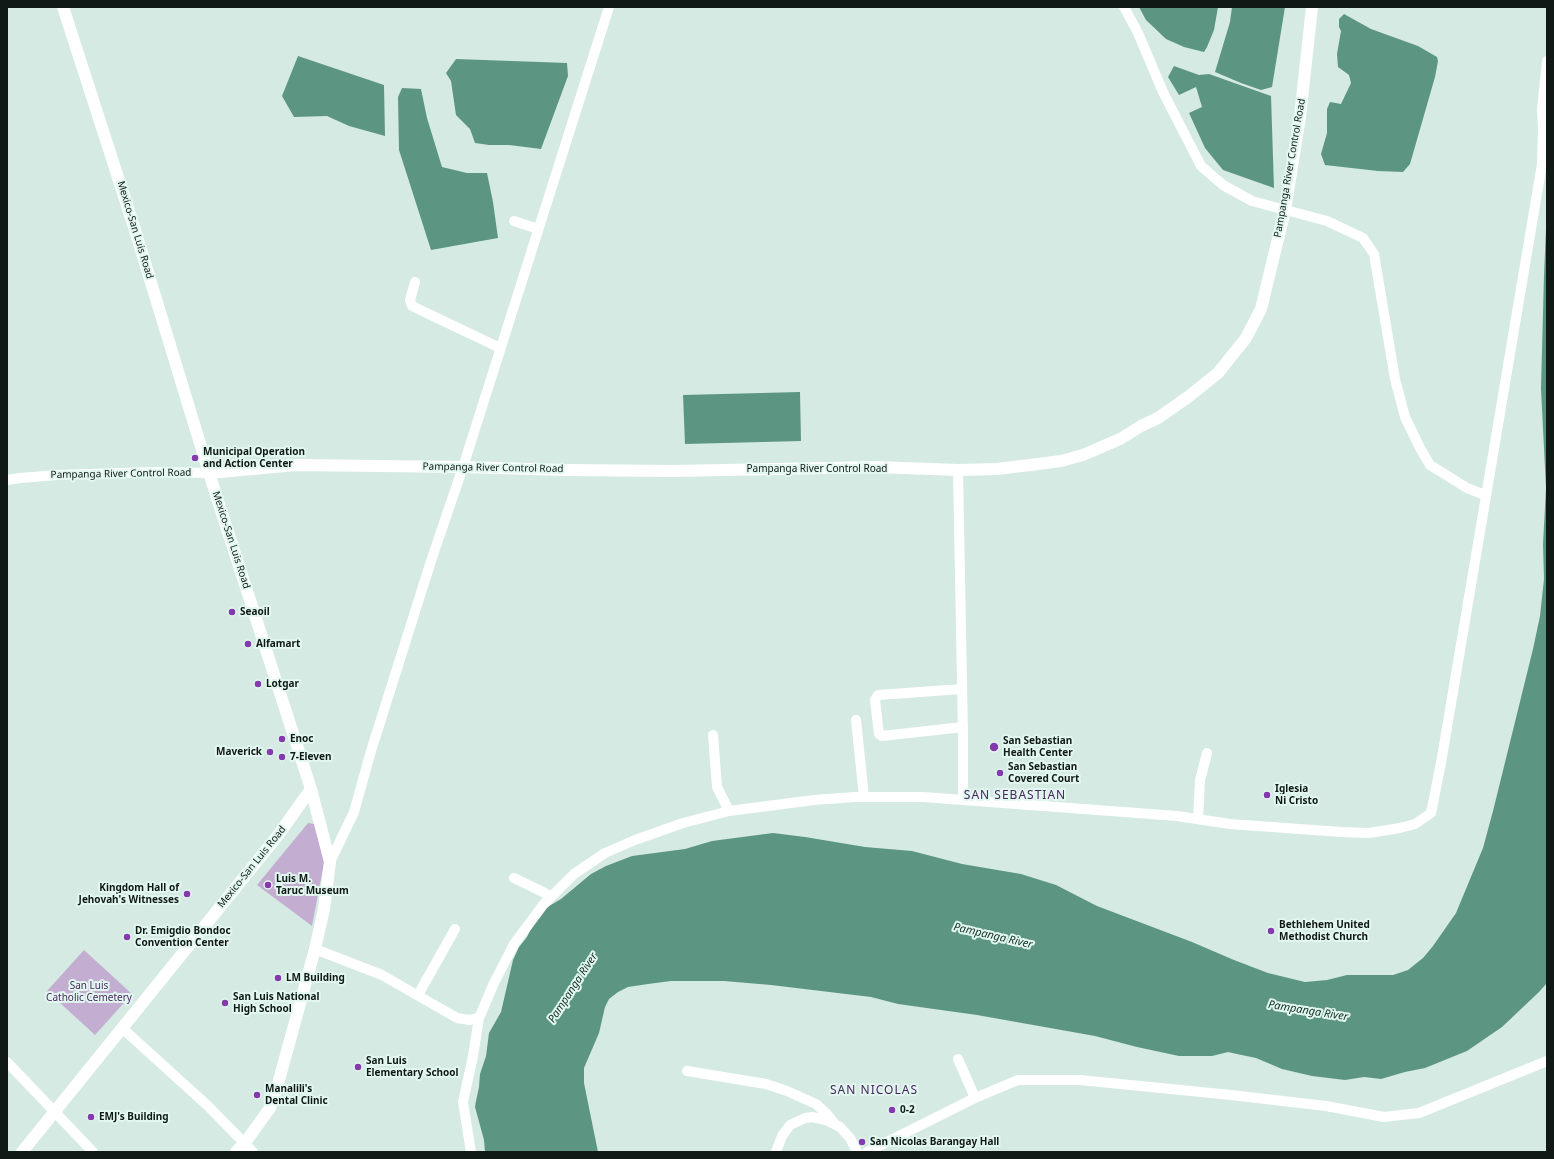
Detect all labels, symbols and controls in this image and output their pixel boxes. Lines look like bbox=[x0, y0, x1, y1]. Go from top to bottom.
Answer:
street label: Pampanga River Control Road bbox=[1272, 98, 1308, 238]
street label: Mexico-San Luis Road bbox=[114, 180, 156, 280]
place label: Municipal Operation and Action Center bbox=[203, 446, 305, 470]
marker: Municipal Operation and Action Center bbox=[190, 453, 200, 463]
street label: Pampanga River Control Road bbox=[422, 461, 564, 475]
street label: Pampanga River Control Road bbox=[747, 463, 887, 475]
street label: Pampanga River Control Road bbox=[50, 467, 192, 481]
street label: Mexico-San Luis Road bbox=[210, 490, 252, 590]
place label: Seaoil bbox=[240, 606, 270, 618]
marker: Seaoil bbox=[227, 607, 237, 617]
place label: Alfamart bbox=[256, 638, 300, 650]
marker: Alfamart bbox=[243, 639, 253, 649]
place label: Lotgar bbox=[266, 678, 299, 690]
marker: Lotgar bbox=[253, 679, 263, 689]
place label: Enoc bbox=[290, 733, 314, 745]
marker: Enoc bbox=[277, 734, 287, 744]
place label: San Sebastian Health Center bbox=[1003, 735, 1073, 758]
marker: San Sebastian Health Center bbox=[988, 741, 1000, 753]
place label: Maverick bbox=[216, 746, 262, 758]
marker: Maverick bbox=[265, 747, 275, 757]
place label: 7-Eleven bbox=[290, 751, 331, 763]
marker: 7-Eleven bbox=[277, 752, 287, 762]
place label: San Sebastian Covered Court bbox=[1008, 761, 1079, 784]
marker: San Sebastian Covered Court bbox=[995, 768, 1005, 778]
place label: Iglesia Ni Cristo bbox=[1275, 783, 1318, 806]
district label: SAN SEBASTIAN bbox=[964, 789, 1066, 803]
marker: Iglesia Ni Cristo bbox=[1262, 790, 1272, 800]
street label: Mexico-San Luis Road bbox=[215, 824, 289, 910]
place label: Luis M. Taruc Museum bbox=[276, 873, 349, 896]
marker: Luis M. Taruc Museum bbox=[263, 880, 273, 890]
place label: Kingdom Hall of Jehovah's Witnesses bbox=[79, 882, 179, 906]
marker: Kingdom Hall of Jehovah's Witnesses bbox=[182, 889, 192, 899]
place label: Bethlehem United Methodist Church bbox=[1279, 919, 1370, 942]
water label: Pampanga River bbox=[952, 920, 1034, 952]
place label: Dr. Emigdio Bondoc Convention Center bbox=[135, 925, 231, 948]
marker: Bethlehem United Methodist Church bbox=[1266, 926, 1276, 936]
marker: Dr. Emigdio Bondoc Convention Center bbox=[122, 932, 132, 942]
water label: Pampanga River bbox=[545, 951, 601, 1025]
place label: LM Building bbox=[286, 972, 345, 984]
marker: LM Building bbox=[273, 973, 283, 983]
park label: San Luis Catholic Cemetery bbox=[46, 980, 132, 1004]
place label: San Luis National High School bbox=[233, 991, 319, 1014]
marker: San Luis National High School bbox=[220, 998, 230, 1008]
water label: Pampanga River bbox=[1267, 998, 1349, 1024]
place label: San Luis Elementary School bbox=[366, 1055, 459, 1078]
marker: San Luis Elementary School bbox=[353, 1062, 363, 1072]
place label: Manalili's Dental Clinic bbox=[265, 1083, 328, 1106]
district label: SAN NICOLAS bbox=[830, 1084, 918, 1098]
marker: Manalili's Dental Clinic bbox=[252, 1090, 262, 1100]
place label: 0-2 bbox=[900, 1104, 915, 1116]
marker: 0-2 bbox=[887, 1105, 897, 1115]
place label: EMJ's Building bbox=[99, 1111, 169, 1123]
marker: EMJ's Building bbox=[86, 1112, 96, 1122]
place label: San Nicolas Barangay Hall bbox=[870, 1136, 999, 1148]
marker: San Nicolas Barangay Hall bbox=[857, 1137, 867, 1147]

